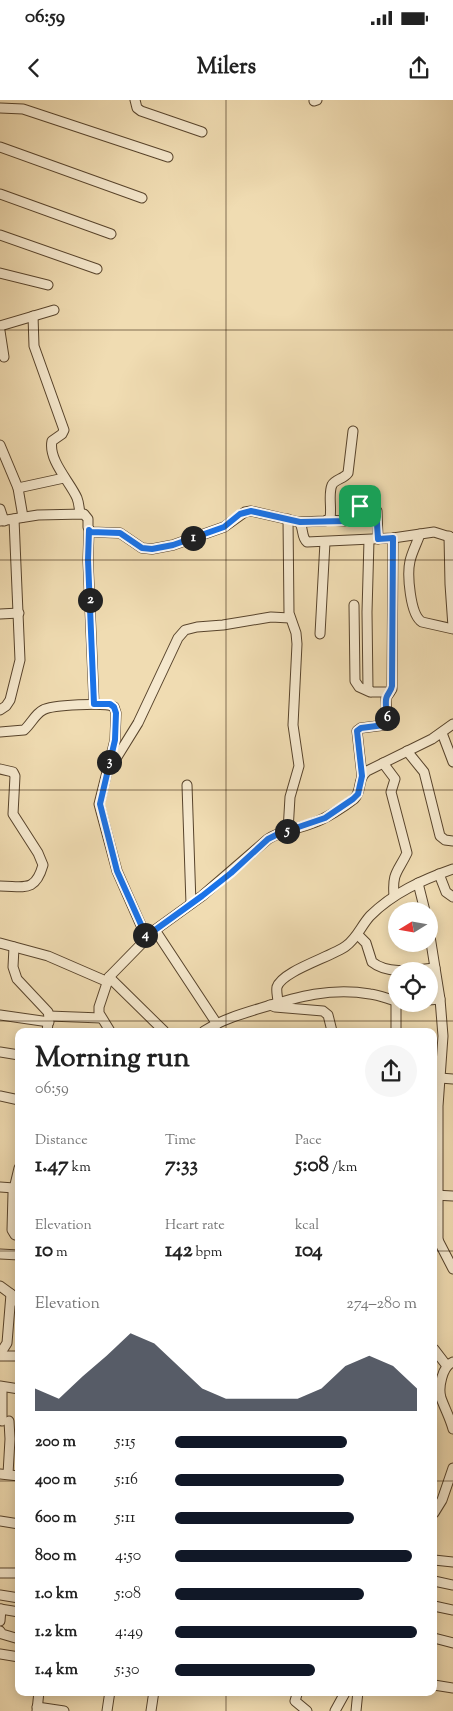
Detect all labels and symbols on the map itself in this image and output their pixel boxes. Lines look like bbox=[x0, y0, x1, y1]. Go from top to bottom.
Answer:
pin bbox=[339, 485, 381, 527]
pin: 1 bbox=[180, 526, 206, 550]
pin: 2 bbox=[78, 588, 102, 612]
pin: 6 bbox=[374, 706, 400, 730]
pin: 3 bbox=[96, 750, 122, 774]
pin: 5 bbox=[274, 818, 300, 844]
north arrow bbox=[388, 902, 438, 952]
pin: 4 bbox=[132, 922, 158, 948]

